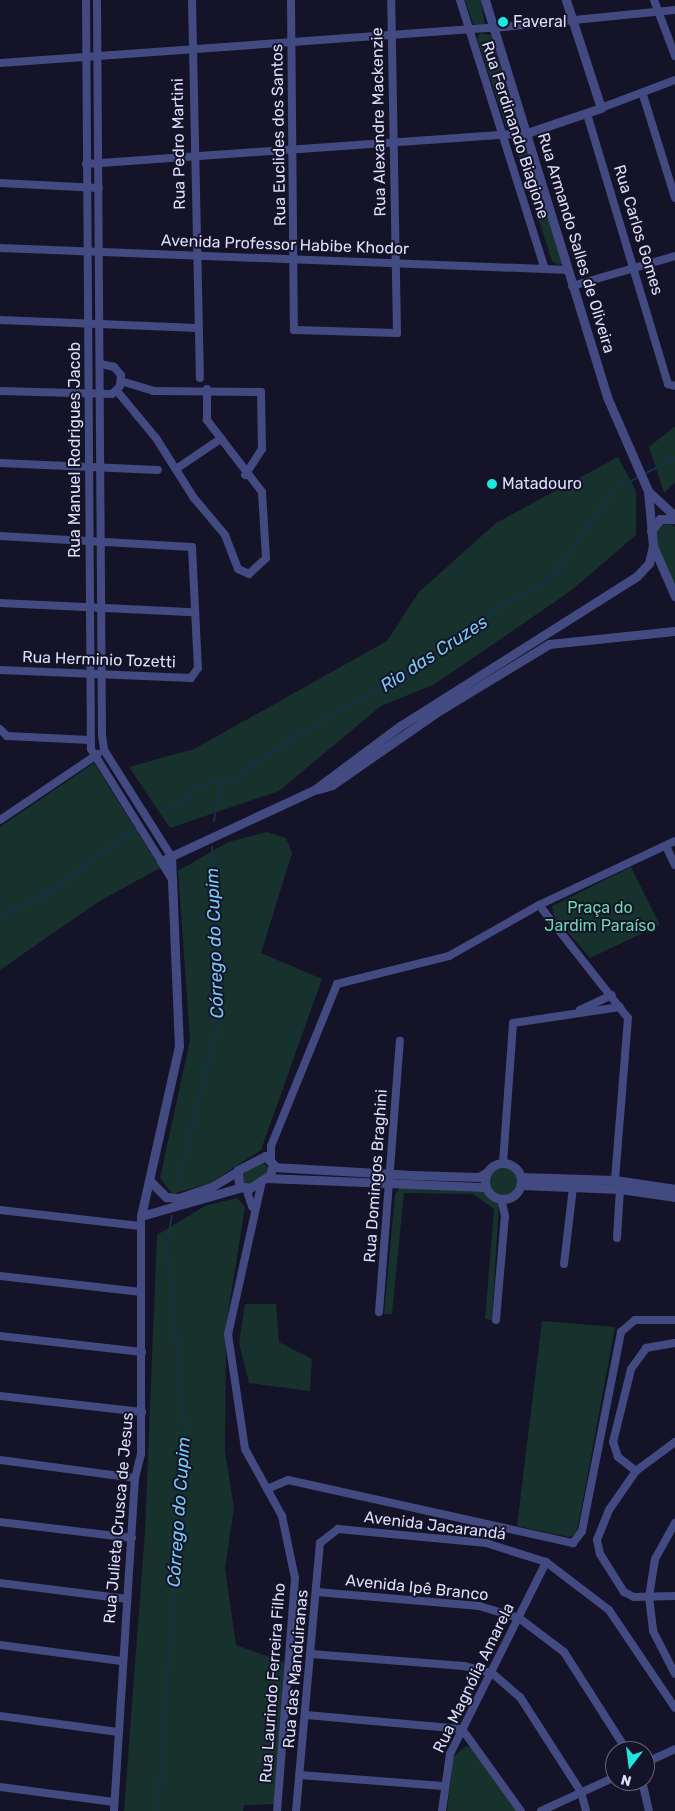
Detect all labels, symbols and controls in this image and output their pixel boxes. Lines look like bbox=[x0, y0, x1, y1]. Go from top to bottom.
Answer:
place label: Faveral bbox=[513, 12, 567, 32]
marker: Faveral bbox=[497, 16, 509, 28]
street label: Rua Alexandre Mackenzie bbox=[368, 27, 390, 217]
street label: Rua Ferdinando Biagione bbox=[477, 39, 553, 221]
street label: Rua Euclides dos Santos bbox=[268, 44, 290, 226]
street label: Rua Pedro Martini bbox=[168, 78, 190, 210]
street label: Rua Armando Salles de Oliveira bbox=[533, 130, 619, 356]
street label: Rua Carlos Gomes bbox=[609, 163, 667, 297]
street label: Avenida Professor Habibe Khodor bbox=[160, 231, 410, 259]
street label: Rua Manuel Rodrigues Jacob bbox=[65, 342, 85, 558]
place label: Matadouro bbox=[502, 474, 582, 494]
marker: Matadouro bbox=[486, 478, 498, 490]
water label: Rio das Cruzes bbox=[376, 611, 492, 697]
street label: Rua Herminio Tozetti bbox=[22, 648, 176, 672]
water label: Córrego do Cupim bbox=[202, 867, 228, 1019]
park label: Praça do Jardim Paraíso bbox=[544, 898, 656, 936]
street label: Rua Domingos Braghini bbox=[360, 1089, 392, 1263]
street label: Rua Julieta Crusca de Jesus bbox=[100, 1412, 138, 1624]
water label: Córrego do Cupim bbox=[163, 1436, 195, 1588]
street label: Avenida Jacarandá bbox=[363, 1508, 507, 1544]
street label: Avenida Ipê Branco bbox=[345, 1571, 489, 1605]
street label: Rua Laurindo Ferreira Filho bbox=[256, 1582, 290, 1784]
street label: Rua das Manduiranas bbox=[280, 1589, 312, 1749]
street label: Rua Magnólia Amarela bbox=[429, 1600, 519, 1756]
north arrow bbox=[605, 1741, 655, 1791]
text: N bbox=[619, 1770, 633, 1790]

